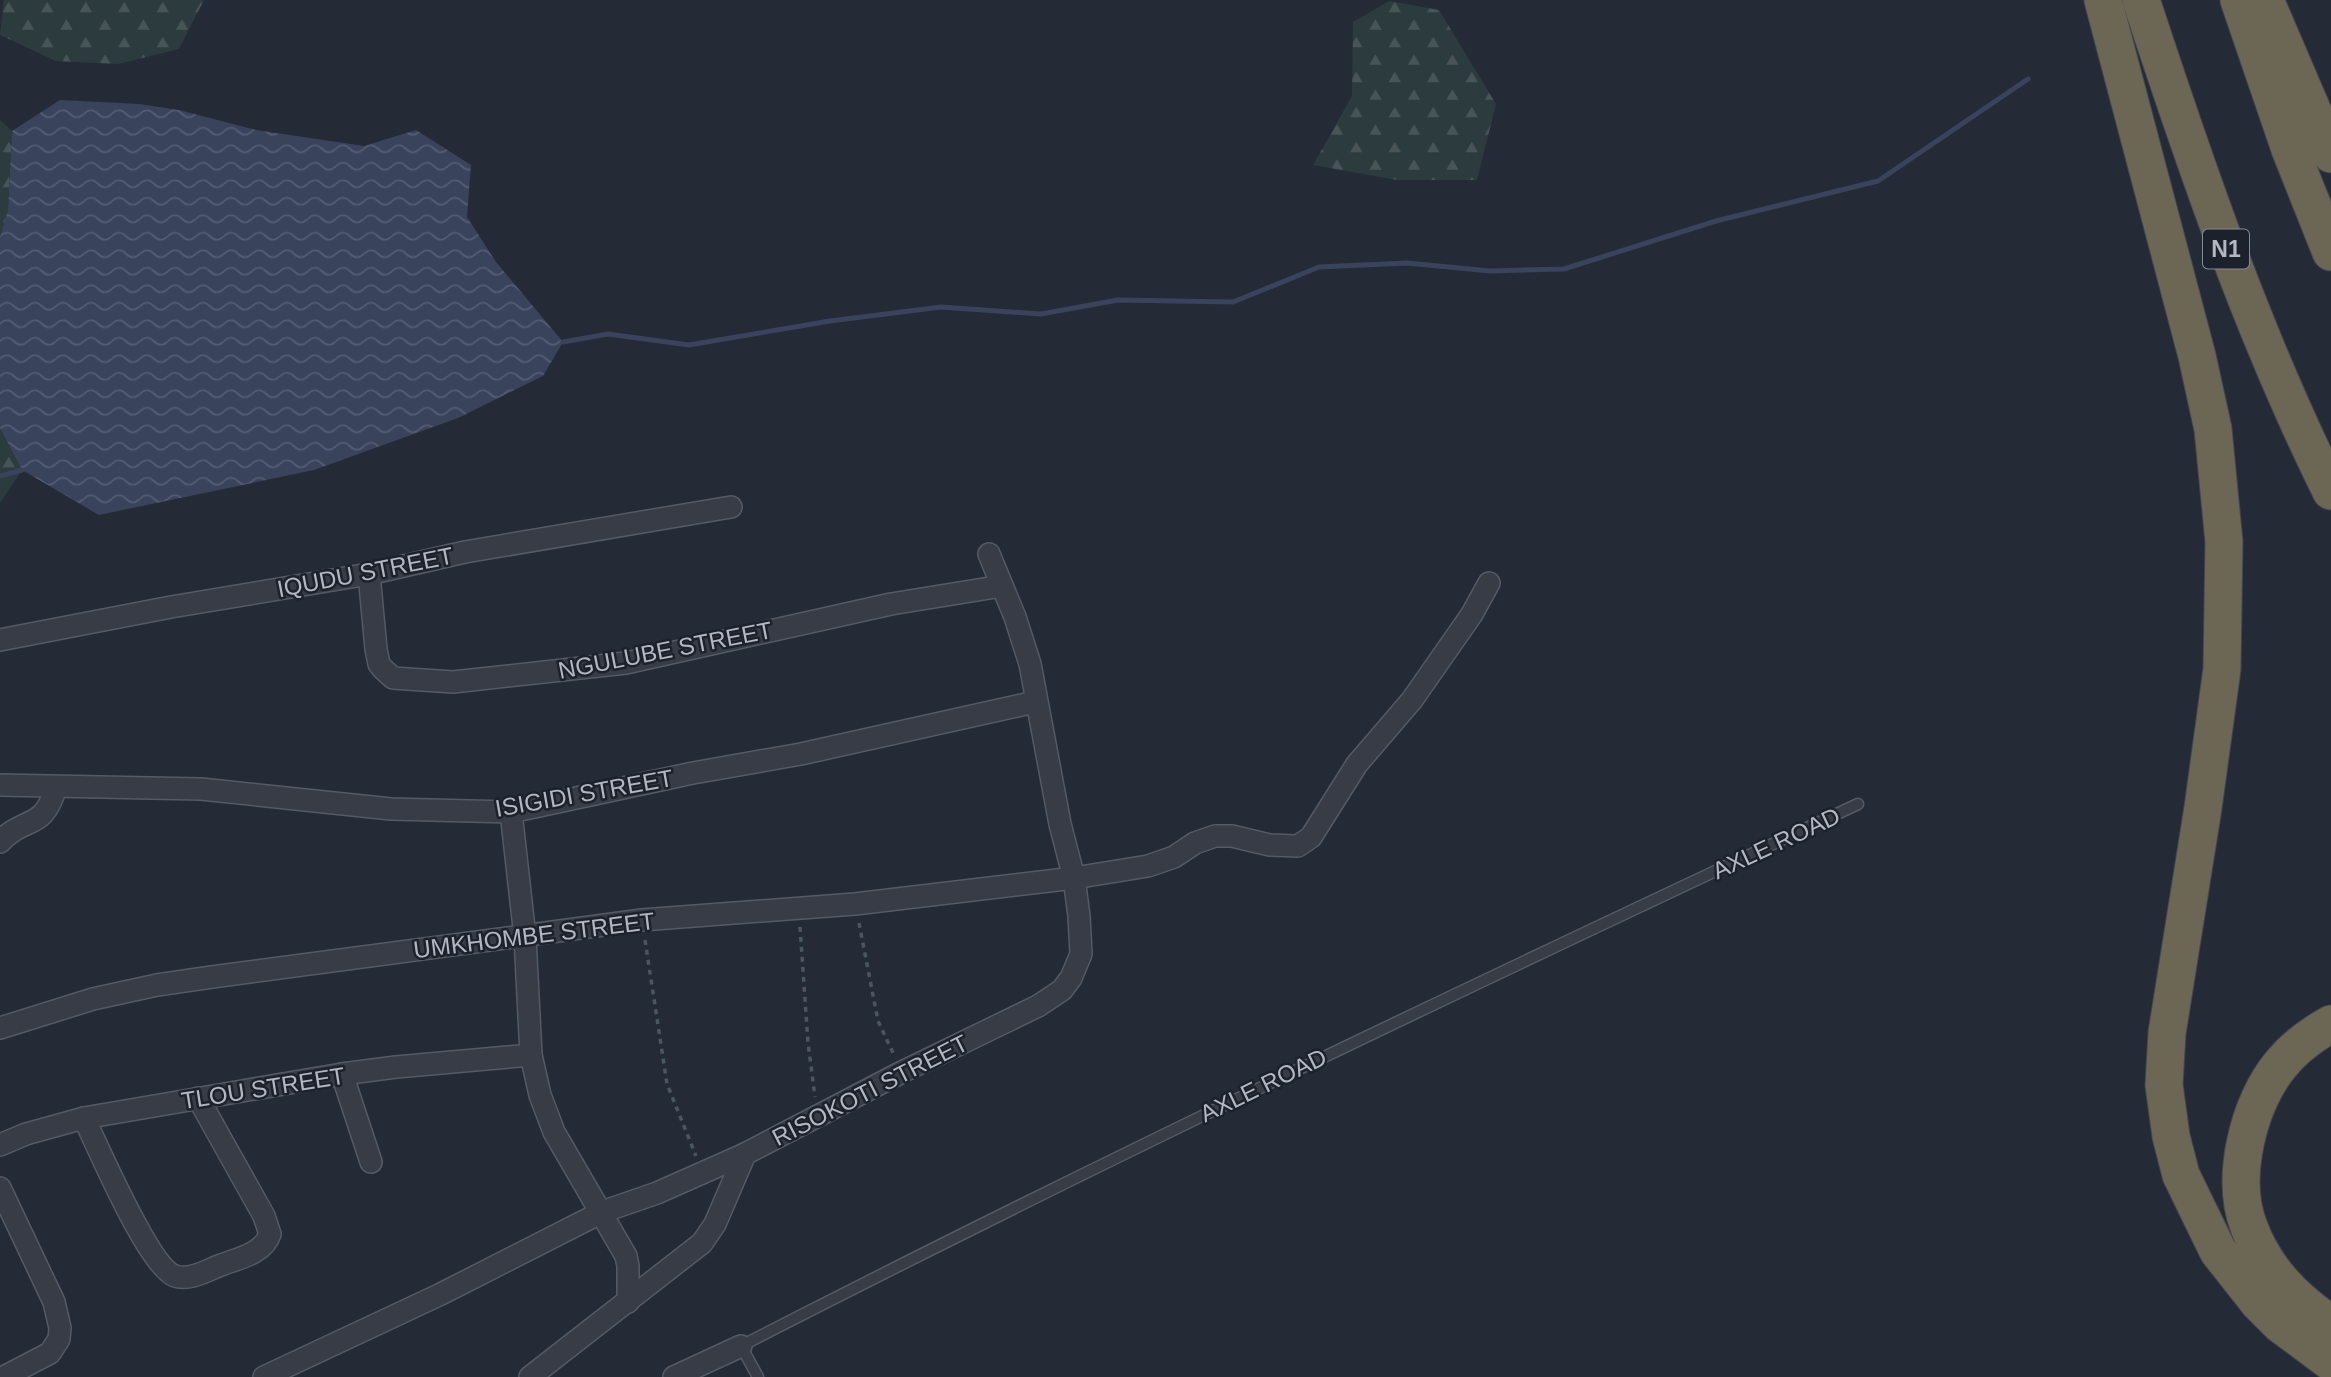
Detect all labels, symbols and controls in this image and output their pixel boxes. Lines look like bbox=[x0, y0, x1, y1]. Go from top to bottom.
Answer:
road number: N1 bbox=[2203, 230, 2249, 268]
street label: IQUDU STREET bbox=[275, 542, 456, 602]
street label: NGULUBE STREET bbox=[556, 616, 775, 684]
street label: ISIGIDI STREET bbox=[493, 764, 675, 822]
street label: AXLE ROAD bbox=[1708, 802, 1844, 884]
street label: UMKHOMBE STREET bbox=[412, 907, 656, 963]
street label: RISOKOTI STREET bbox=[768, 1029, 973, 1151]
street label: AXLE ROAD bbox=[1195, 1043, 1331, 1127]
street label: TLOU STREET bbox=[179, 1062, 347, 1114]

